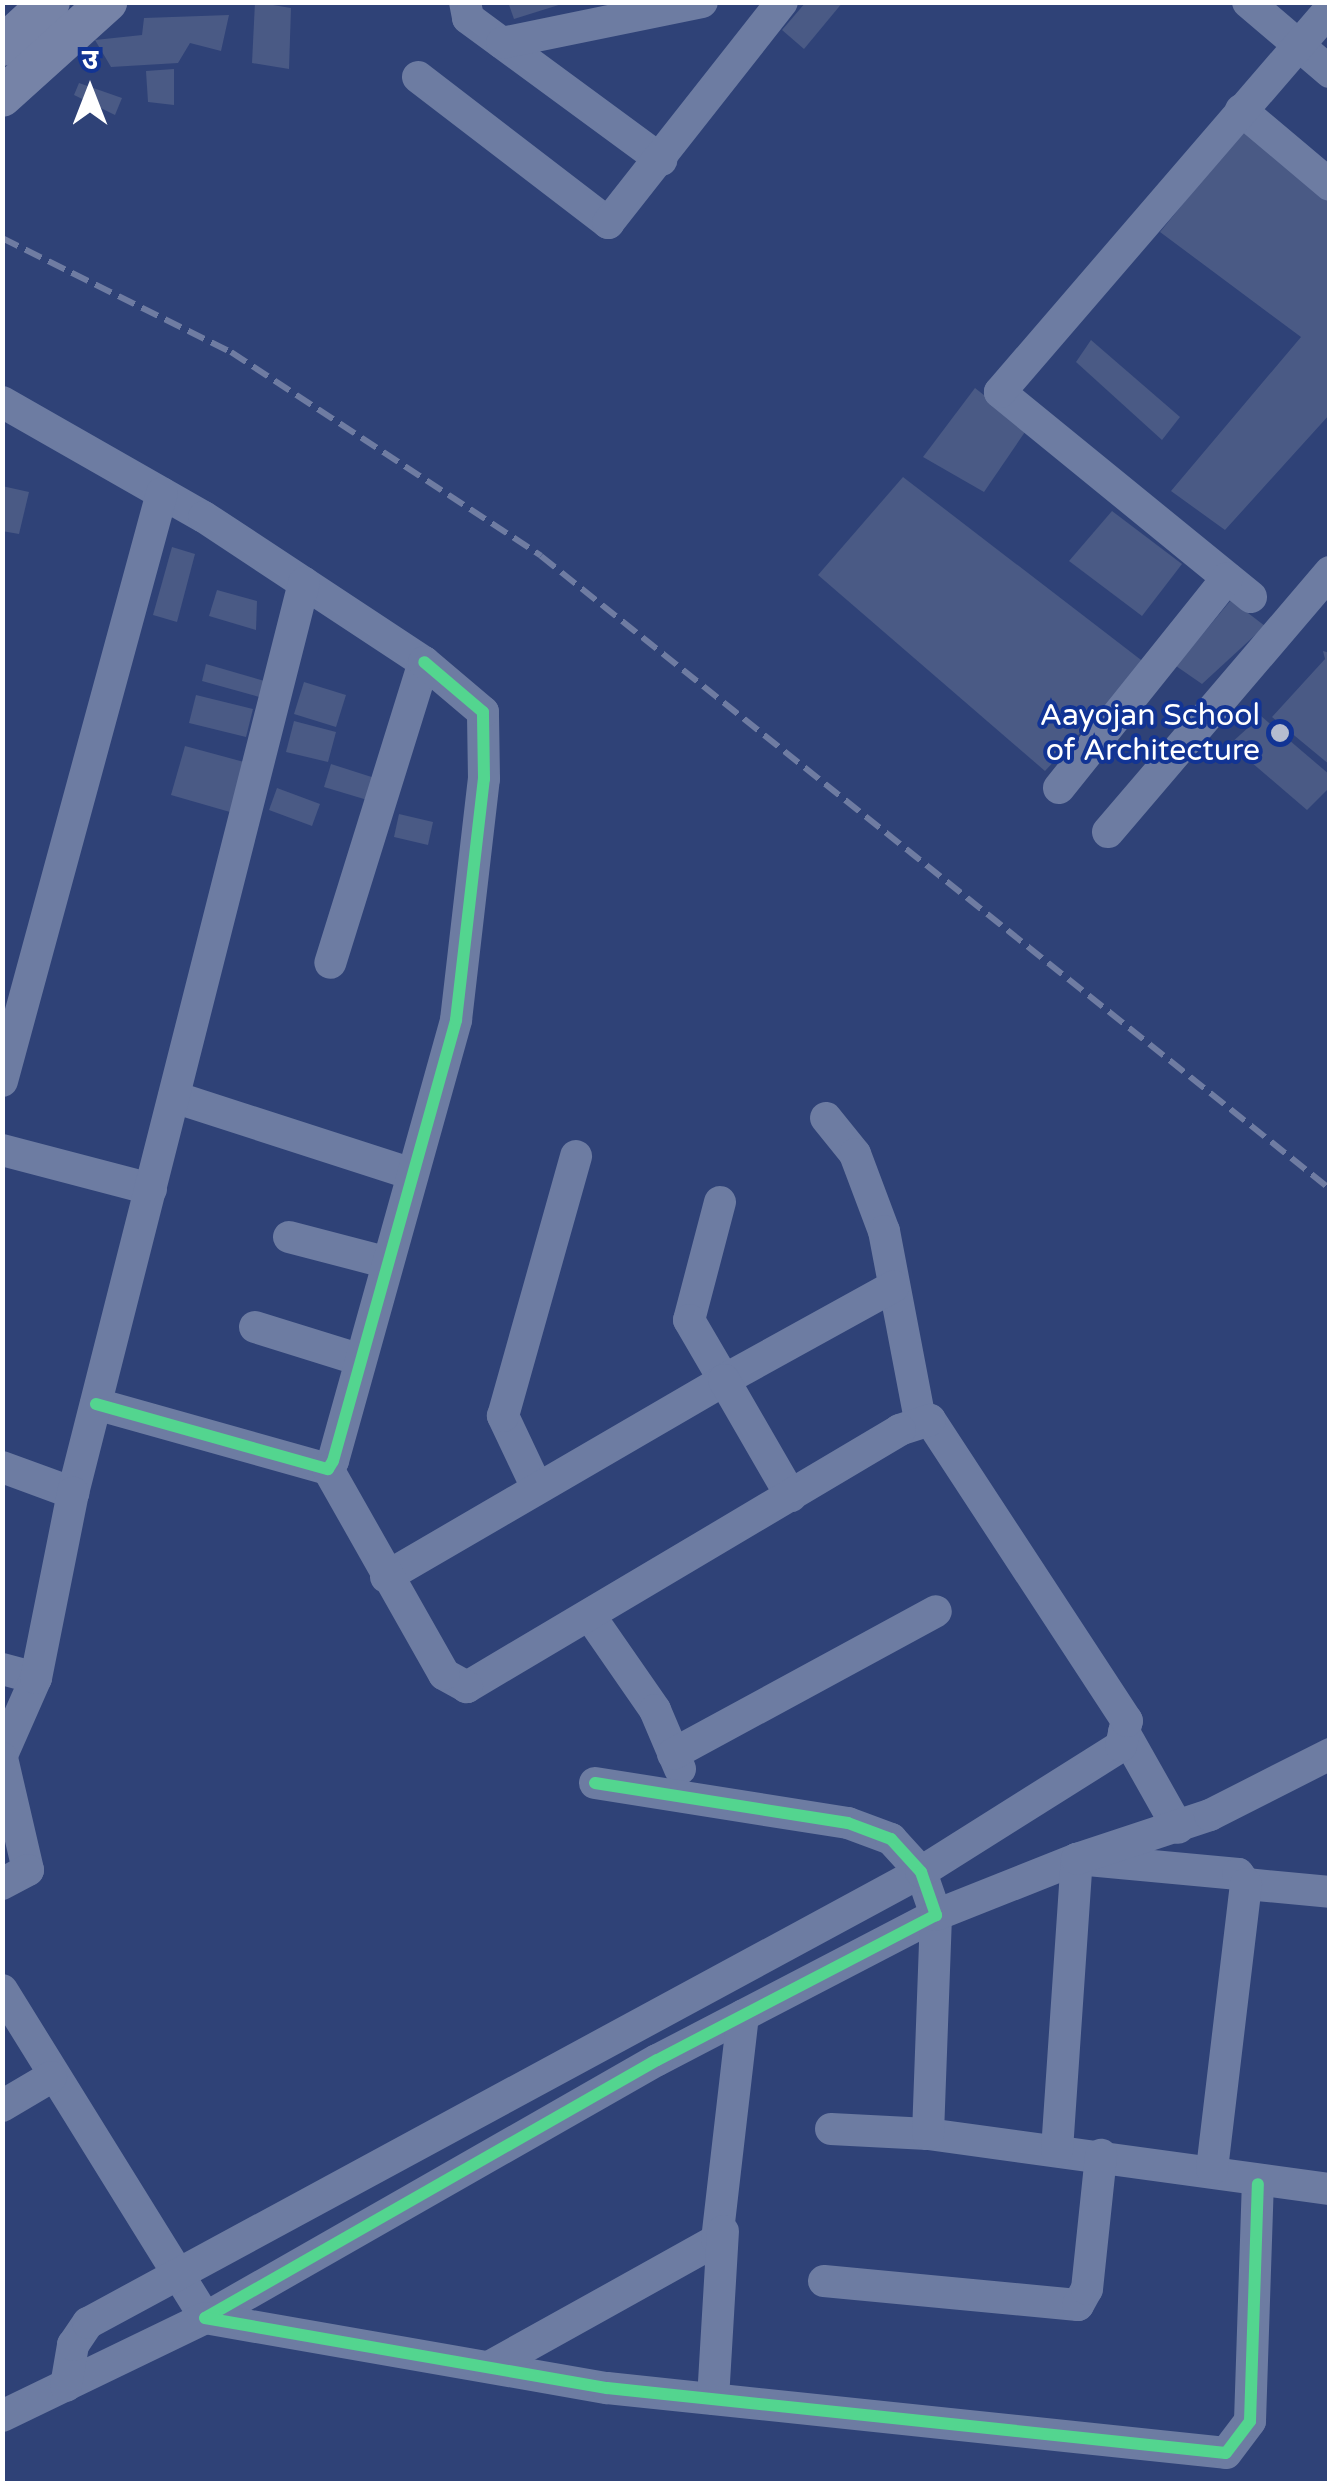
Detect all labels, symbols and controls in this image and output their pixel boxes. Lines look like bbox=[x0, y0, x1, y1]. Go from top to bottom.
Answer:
north arrow bbox=[40, 40, 140, 140]
text: उ bbox=[82, 43, 98, 77]
place label: Aayojan School of Architecture bbox=[1040, 698, 1260, 768]
marker: Aayojan School of Architecture bbox=[1269, 722, 1291, 744]

